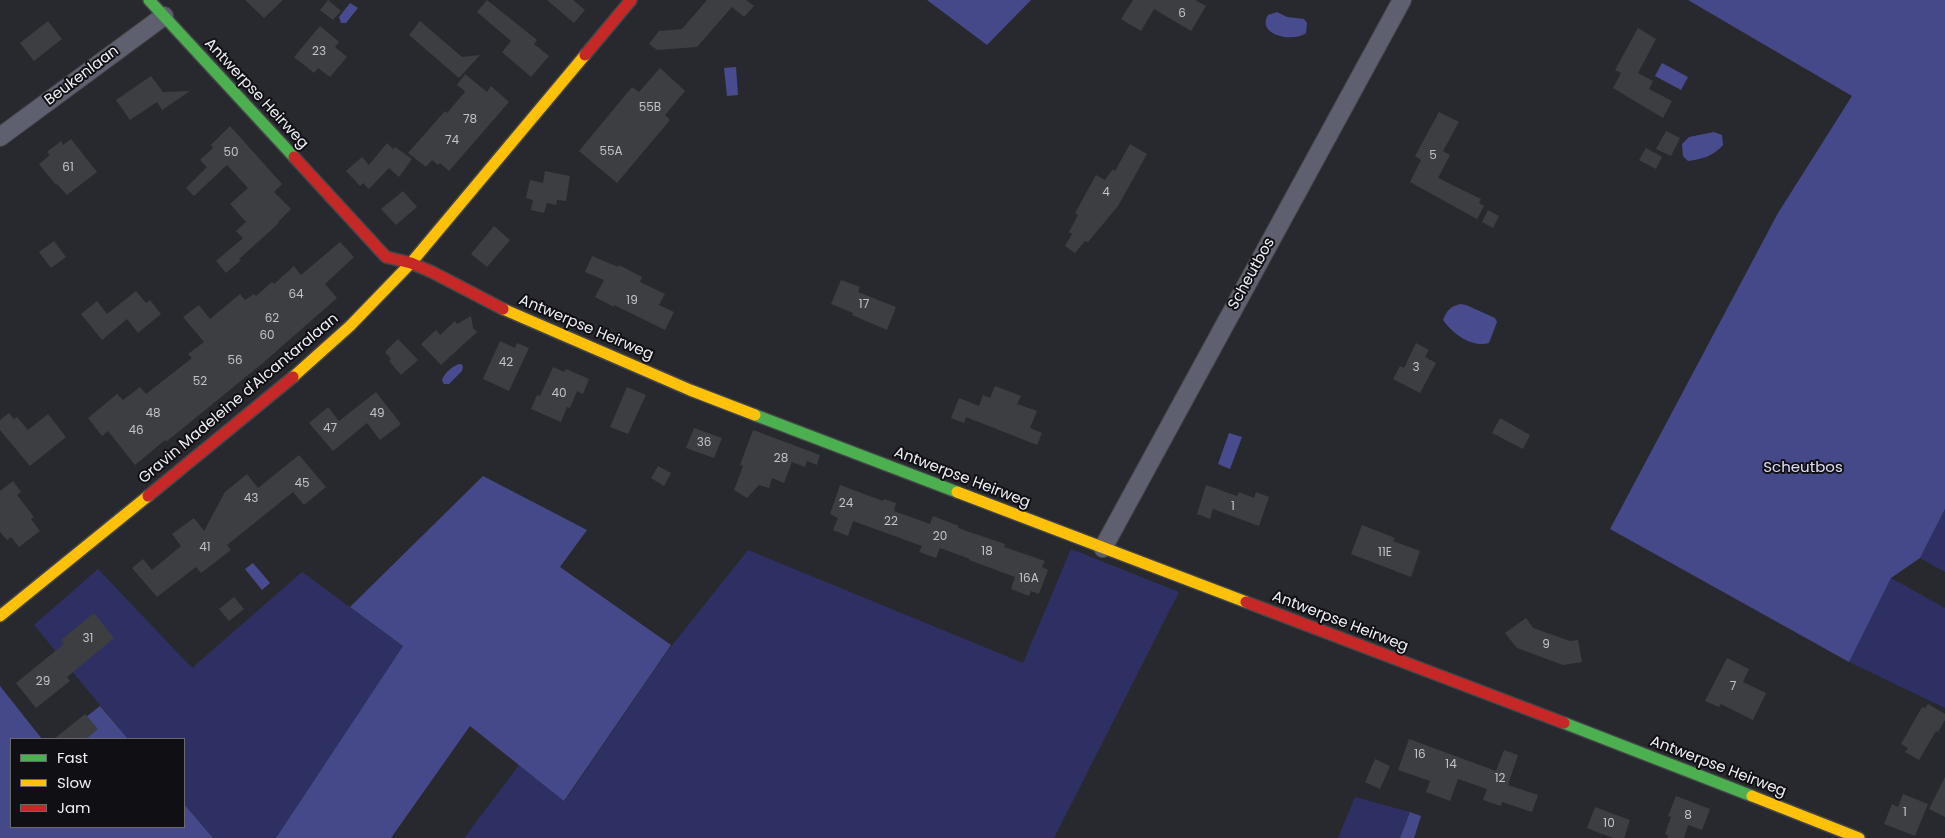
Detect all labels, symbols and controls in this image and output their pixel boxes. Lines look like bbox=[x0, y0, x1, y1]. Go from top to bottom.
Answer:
house number: 6 bbox=[1178, 7, 1186, 21]
street label: Antwerpse Heirweg bbox=[200, 35, 312, 153]
street label: Beukenlaan bbox=[41, 42, 123, 110]
house number: 23 bbox=[312, 45, 326, 59]
house number: 55B bbox=[639, 101, 661, 115]
house number: 78 bbox=[463, 113, 477, 127]
house number: 74 bbox=[445, 134, 459, 148]
house number: 55A bbox=[599, 145, 623, 159]
house number: 50 bbox=[223, 146, 239, 160]
house number: 5 bbox=[1429, 149, 1437, 163]
house number: 61 bbox=[62, 161, 74, 175]
house number: 4 bbox=[1102, 186, 1110, 200]
street label: Scheutbos bbox=[1225, 235, 1279, 313]
house number: 64 bbox=[288, 288, 304, 302]
street label: Antwerpse Heirweg bbox=[516, 292, 656, 364]
house number: 19 bbox=[626, 294, 638, 308]
house number: 17 bbox=[859, 298, 869, 312]
street label: Gravin Madeleine d'Alcantaralaan bbox=[135, 310, 343, 488]
house number: 62 bbox=[265, 312, 279, 326]
house number: 60 bbox=[259, 329, 275, 343]
house number: 56 bbox=[227, 354, 243, 368]
house number: 42 bbox=[499, 356, 513, 370]
house number: 3 bbox=[1412, 361, 1420, 375]
house number: 52 bbox=[193, 375, 207, 389]
house number: 40 bbox=[551, 387, 567, 401]
house number: 48 bbox=[145, 407, 161, 421]
house number: 49 bbox=[369, 407, 385, 421]
house number: 47 bbox=[323, 422, 337, 436]
house number: 46 bbox=[128, 424, 144, 438]
house number: 36 bbox=[697, 436, 711, 450]
street label: Antwerpse Heirweg bbox=[891, 444, 1033, 512]
house number: 28 bbox=[774, 452, 788, 466]
park label: Scheutbos bbox=[1763, 459, 1843, 477]
house number: 45 bbox=[294, 477, 310, 491]
house number: 43 bbox=[244, 492, 258, 506]
house number: 24 bbox=[839, 497, 853, 511]
house number: 1 bbox=[1231, 500, 1235, 514]
house number: 22 bbox=[884, 515, 898, 529]
house number: 20 bbox=[933, 530, 947, 544]
house number: 41 bbox=[199, 541, 211, 555]
house number: 18 bbox=[981, 545, 993, 559]
house number: 11E bbox=[1378, 546, 1392, 560]
house number: 16A bbox=[1019, 572, 1039, 586]
street label: Antwerpse Heirweg bbox=[1269, 588, 1411, 656]
house number: 31 bbox=[83, 632, 93, 646]
house number: 9 bbox=[1542, 638, 1550, 652]
house number: 29 bbox=[36, 675, 50, 689]
house number: 7 bbox=[1730, 680, 1736, 694]
street label: Antwerpse Heirweg bbox=[1647, 733, 1789, 801]
legend bbox=[10, 738, 185, 828]
text: Fast bbox=[57, 747, 88, 768]
house number: 16 bbox=[1414, 748, 1426, 762]
house number: 14 bbox=[1445, 758, 1457, 772]
text: Slow bbox=[57, 772, 91, 793]
house number: 12 bbox=[1495, 772, 1505, 786]
text: Jam bbox=[57, 797, 91, 818]
house number: 1 bbox=[1903, 806, 1907, 820]
house number: 8 bbox=[1684, 809, 1692, 823]
house number: 10 bbox=[1603, 817, 1615, 831]

